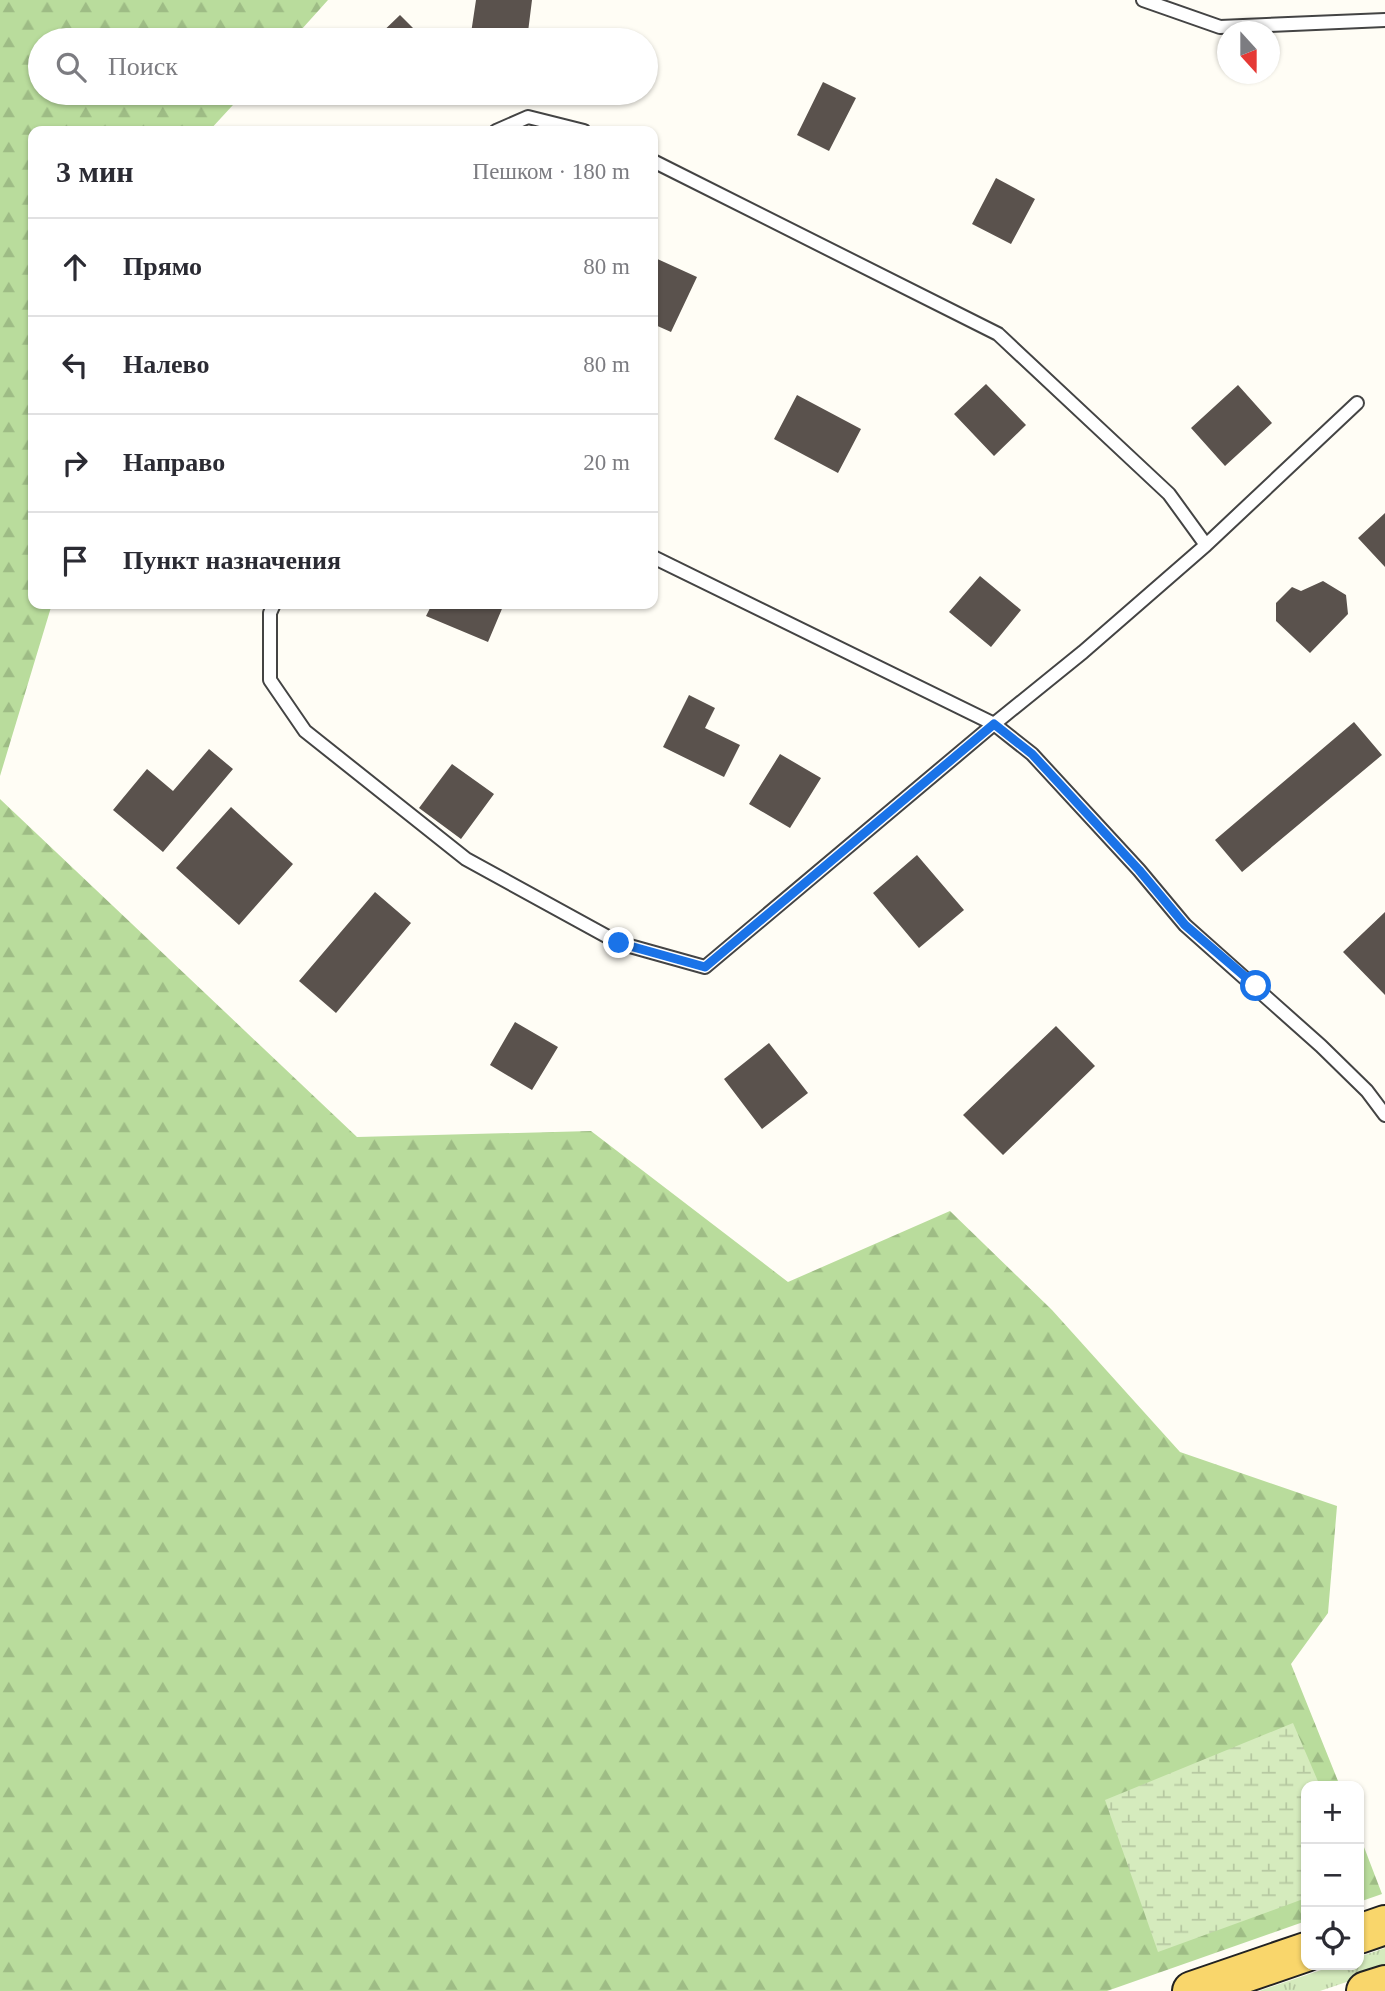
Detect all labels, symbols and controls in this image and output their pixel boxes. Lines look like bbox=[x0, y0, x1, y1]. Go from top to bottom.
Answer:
north arrow bbox=[1217, 21, 1280, 84]
search box bbox=[28, 28, 658, 105]
icon: search bbox=[52, 48, 90, 86]
text: Поиск bbox=[108, 52, 178, 81]
text: 3 мин bbox=[56, 155, 134, 188]
text: Пешком · 180 m bbox=[473, 159, 630, 184]
icon: ahead bbox=[56, 248, 94, 286]
text: Прямо bbox=[123, 252, 202, 281]
text: 80 m bbox=[583, 254, 630, 279]
icon: left bbox=[56, 346, 94, 384]
text: Налево bbox=[123, 350, 209, 379]
text: 80 m bbox=[583, 352, 630, 377]
icon: right bbox=[56, 444, 94, 482]
text: Направо bbox=[123, 448, 225, 477]
text: 20 m bbox=[583, 450, 630, 475]
icon: arrive bbox=[56, 542, 94, 580]
text: Пункт назначения bbox=[123, 546, 341, 575]
route end bbox=[603, 927, 634, 958]
route start bbox=[1240, 970, 1271, 1001]
map controls bbox=[1301, 1781, 1364, 1970]
button: + bbox=[1301, 1781, 1364, 1844]
button: − bbox=[1301, 1844, 1364, 1907]
button: locate bbox=[1301, 1907, 1364, 1970]

